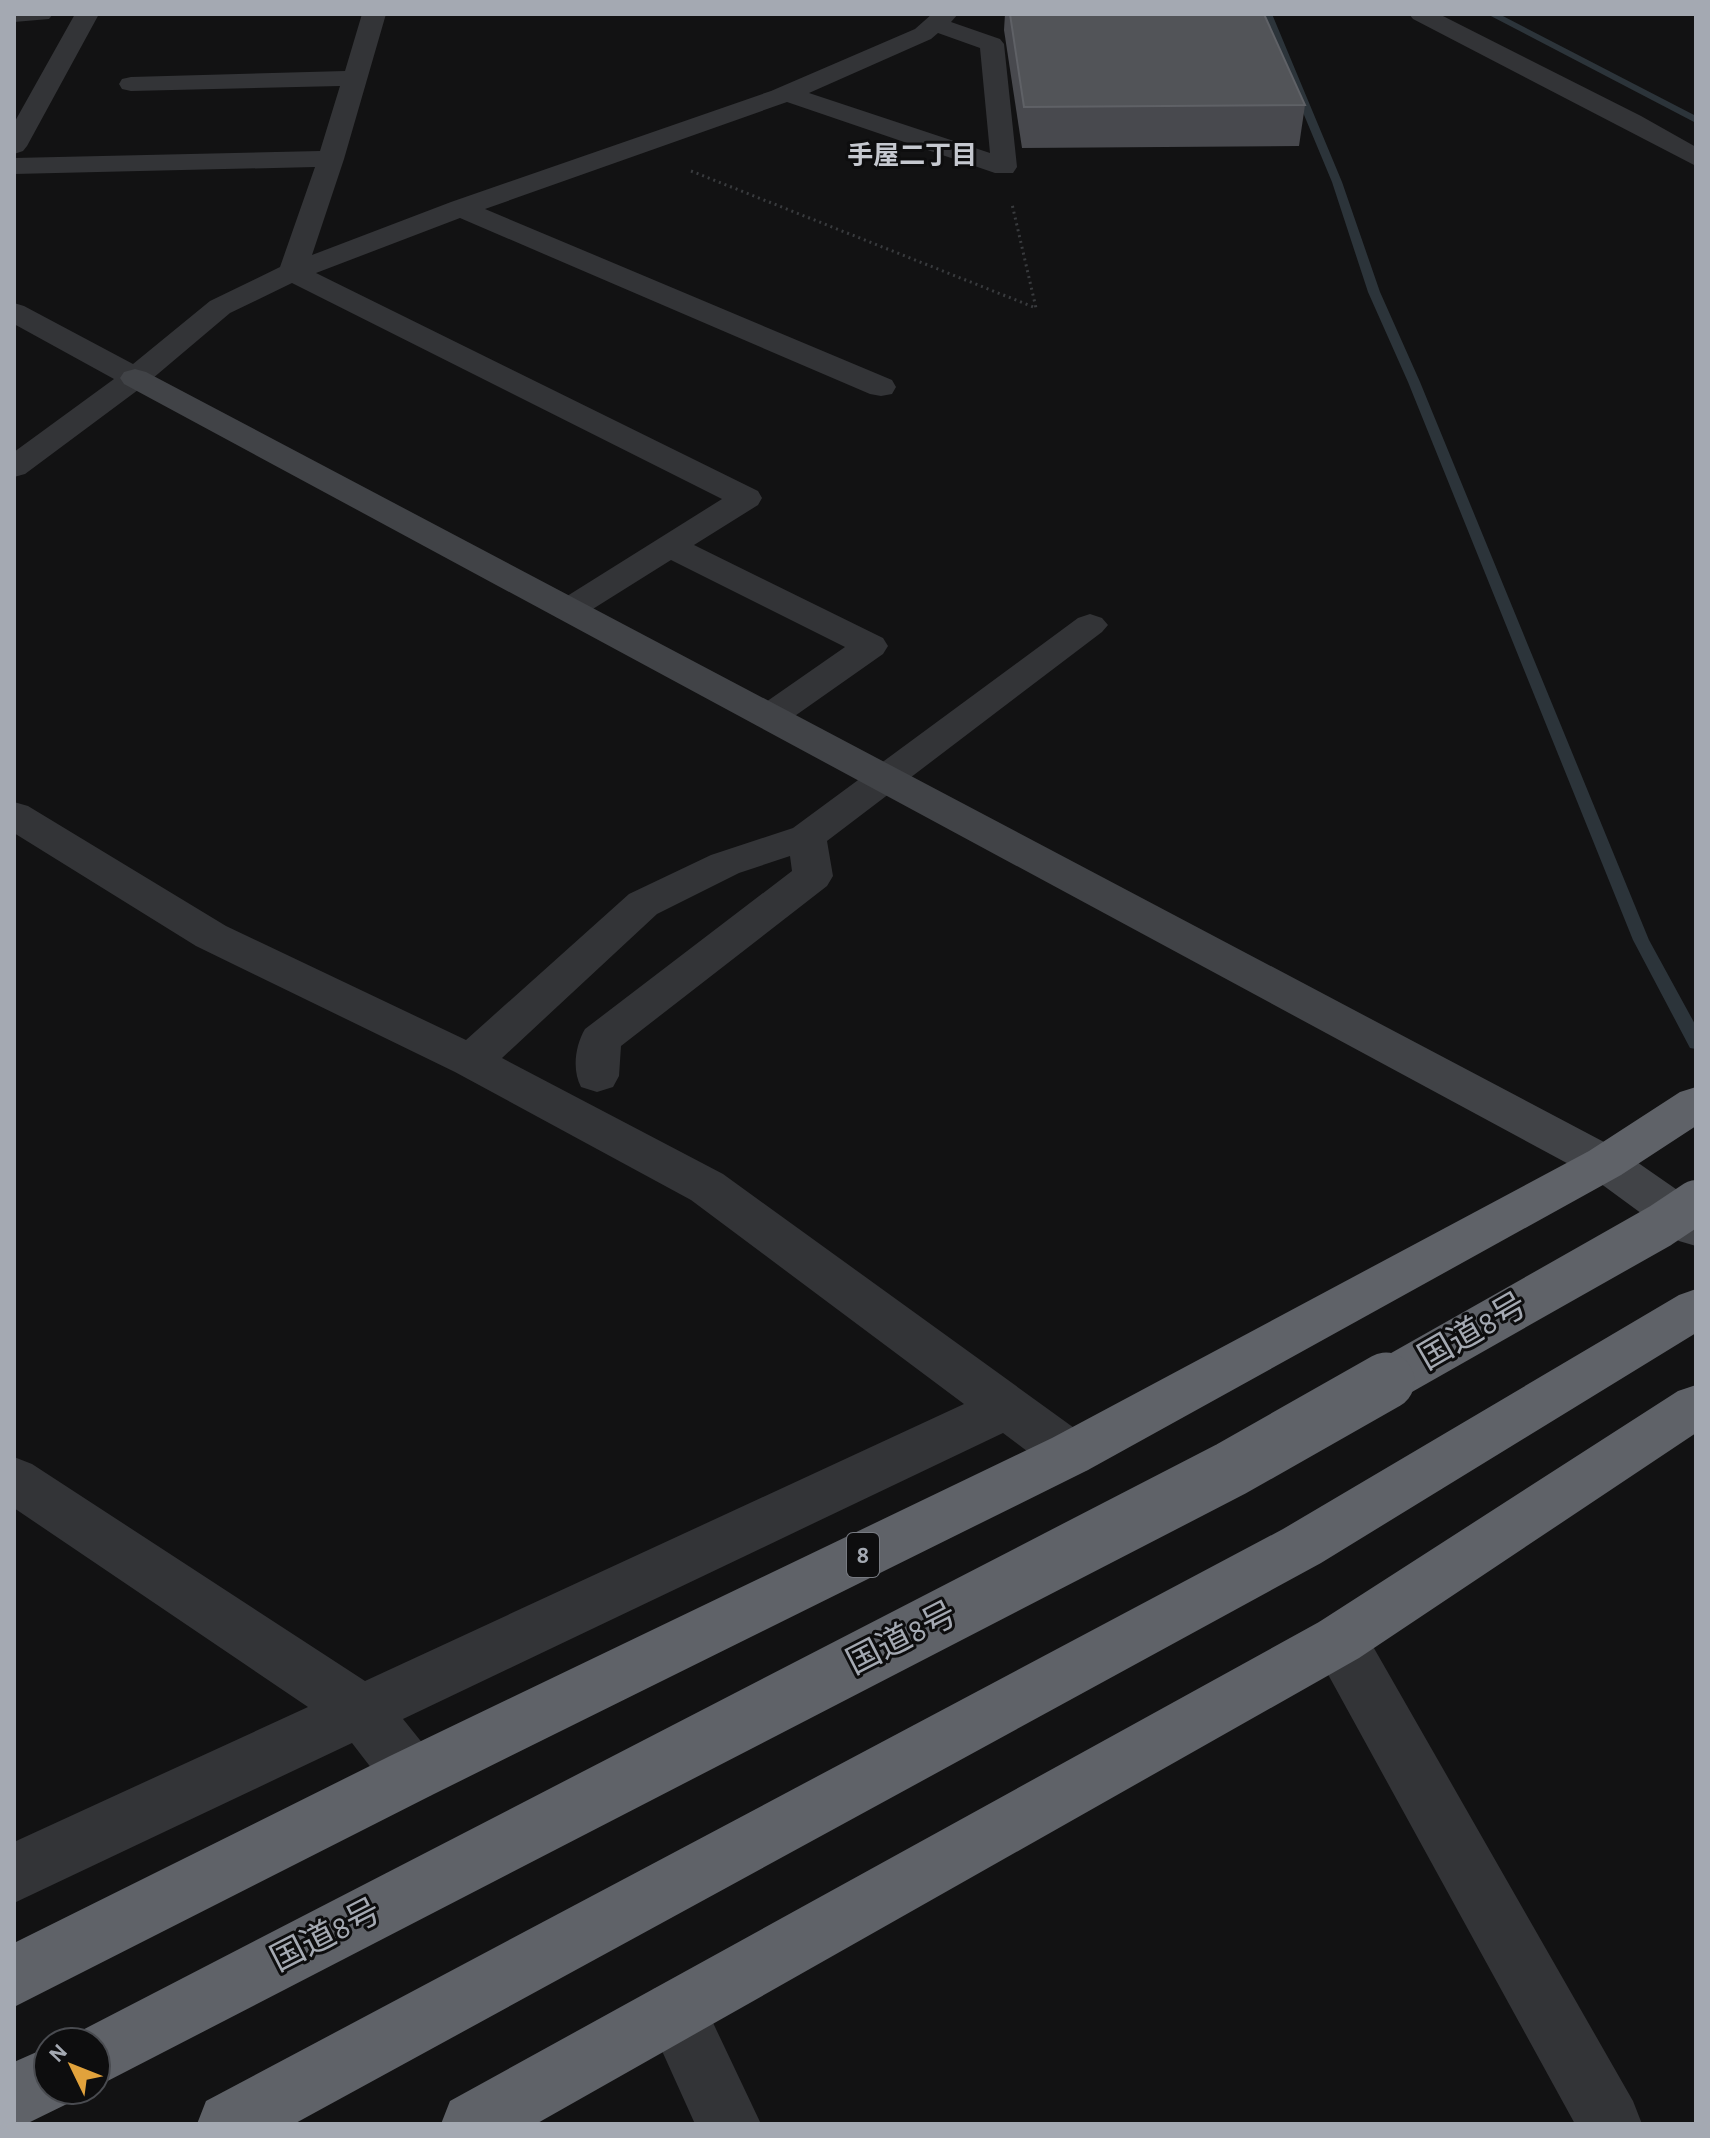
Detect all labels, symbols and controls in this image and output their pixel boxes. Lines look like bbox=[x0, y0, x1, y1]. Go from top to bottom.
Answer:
district label: 手屋二丁目 bbox=[847, 141, 977, 169]
street label: 国道8号 bbox=[1412, 1286, 1533, 1376]
road number: 8 bbox=[847, 1533, 879, 1577]
street label: 国道8号 bbox=[841, 1595, 962, 1681]
street label: 国道8号 bbox=[265, 1892, 386, 1978]
north arrow bbox=[32, 2026, 112, 2106]
text: N bbox=[45, 2040, 71, 2066]

